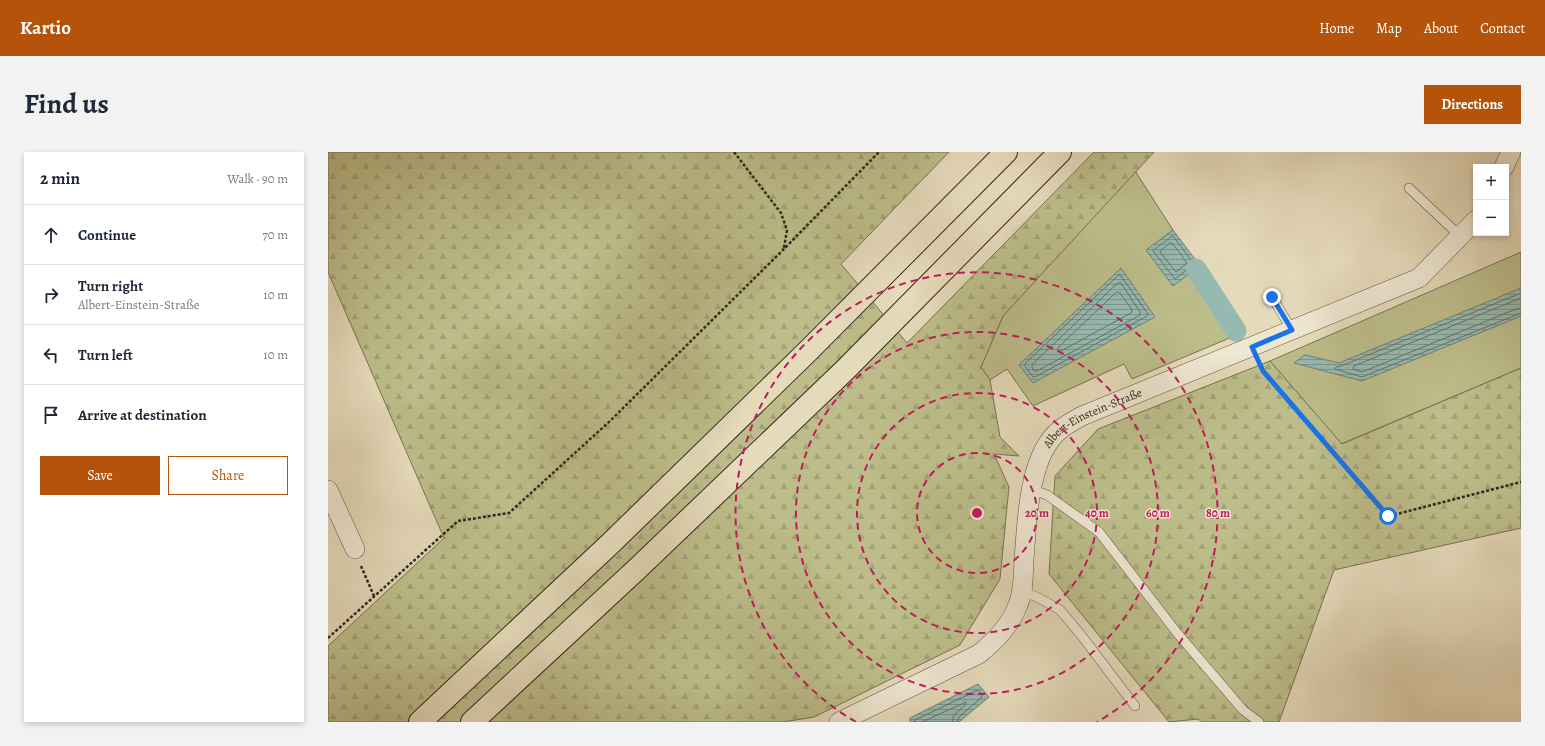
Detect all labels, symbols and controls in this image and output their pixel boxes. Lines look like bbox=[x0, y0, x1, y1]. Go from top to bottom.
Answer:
text: Kartio bbox=[20, 15, 71, 41]
text: Home bbox=[1319, 19, 1354, 38]
text: Map bbox=[1376, 19, 1402, 38]
text: About bbox=[1424, 19, 1458, 38]
text: Contact bbox=[1480, 19, 1525, 38]
text: Find us bbox=[24, 85, 109, 123]
button: Directions bbox=[1424, 85, 1521, 124]
map controls bbox=[1473, 164, 1509, 236]
button: + bbox=[1473, 164, 1509, 200]
text: 2 min bbox=[40, 167, 80, 190]
text: Walk · 90 m bbox=[227, 170, 288, 187]
button: − bbox=[1473, 200, 1509, 236]
icon: ahead bbox=[40, 224, 62, 246]
text: Continue bbox=[78, 225, 136, 245]
text: 70 m bbox=[262, 226, 288, 243]
text: Turn right bbox=[78, 276, 143, 296]
icon: right bbox=[40, 284, 62, 306]
text: 10 m bbox=[263, 286, 288, 303]
route end bbox=[1263, 288, 1281, 306]
text: Albert-Einstein-Straße bbox=[78, 296, 200, 313]
icon: left bbox=[40, 344, 62, 366]
text: Turn left bbox=[78, 345, 133, 365]
text: 10 m bbox=[263, 346, 288, 363]
street label: Albert-Einstein-Straße bbox=[1039, 384, 1144, 452]
icon: arrive bbox=[40, 404, 62, 426]
text: Arrive at destination bbox=[78, 405, 207, 425]
button: Save bbox=[40, 456, 160, 495]
button: Share bbox=[168, 456, 288, 495]
text: 20 m bbox=[1025, 505, 1049, 521]
text: 40 m bbox=[1085, 505, 1109, 521]
text: 60 m bbox=[1146, 505, 1170, 521]
text: 80 m bbox=[1206, 505, 1230, 521]
centre of rings bbox=[970, 506, 984, 520]
route start bbox=[1379, 507, 1397, 525]

